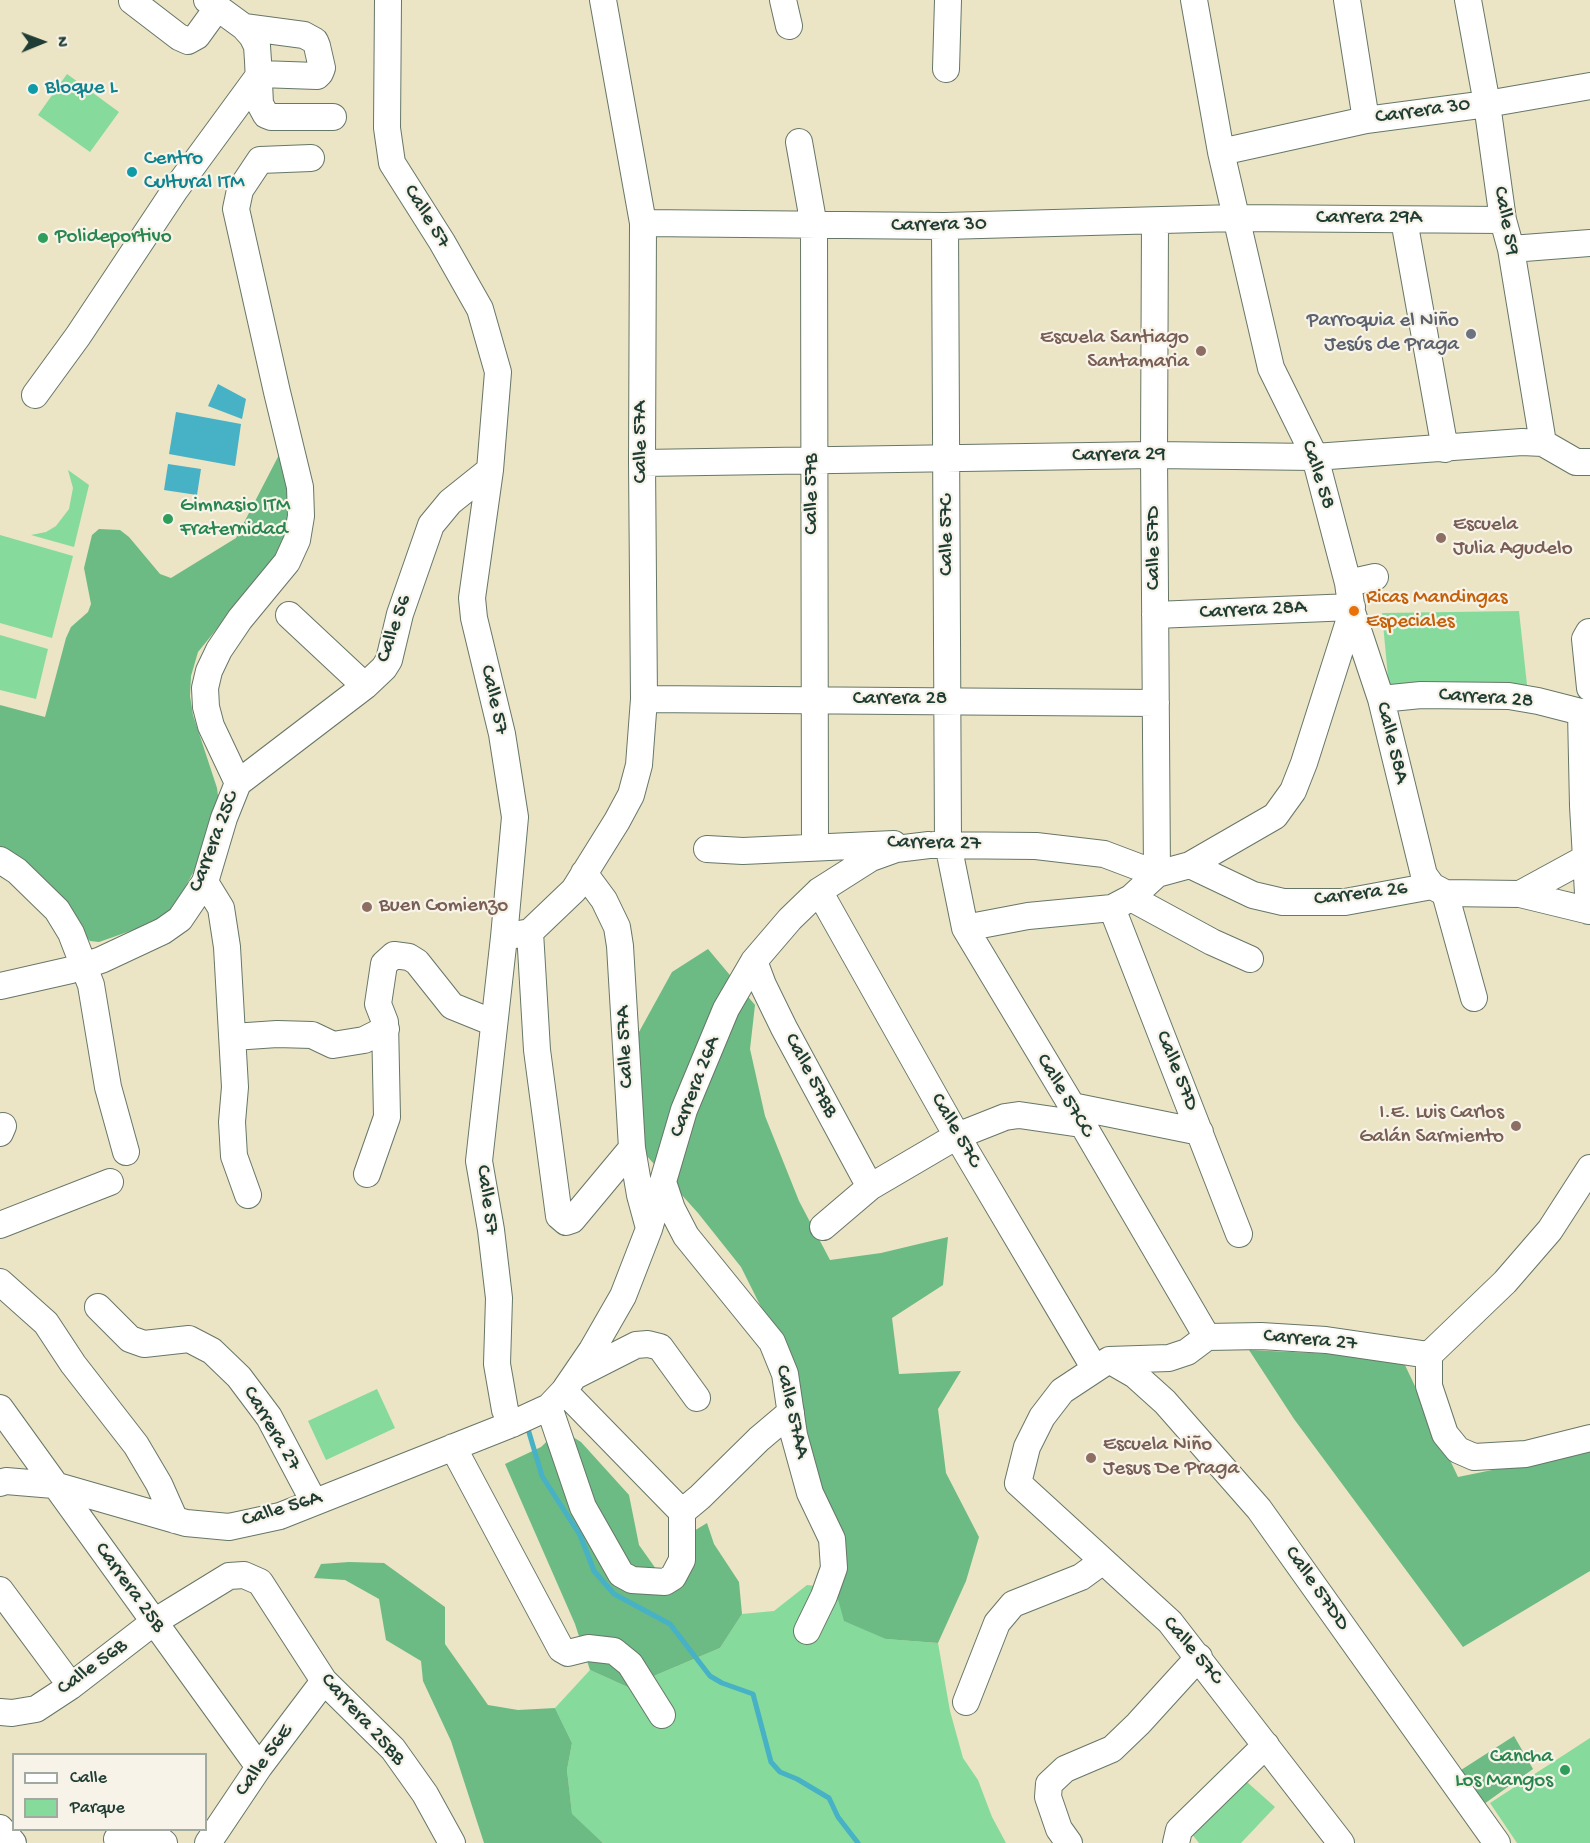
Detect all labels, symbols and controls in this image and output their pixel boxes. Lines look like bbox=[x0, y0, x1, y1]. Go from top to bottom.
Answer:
north arrow bbox=[12, 12, 72, 72]
text: N bbox=[51, 36, 70, 47]
place label: Bloque L bbox=[45, 76, 117, 102]
marker: Bloque L bbox=[26, 82, 40, 96]
street label: Carrera 30 bbox=[1374, 93, 1472, 131]
place label: Centro Cultural ITM bbox=[144, 147, 245, 197]
marker: Centro Cultural ITM bbox=[125, 165, 139, 179]
street label: Calle 57 bbox=[397, 181, 455, 253]
street label: Calle 59 bbox=[1486, 184, 1524, 258]
street label: Carrera 29A bbox=[1316, 206, 1422, 232]
street label: Carrera 30 bbox=[891, 213, 987, 239]
place label: Polideportivo bbox=[55, 225, 172, 251]
marker: Polideportivo bbox=[36, 231, 50, 245]
place label: Parroquia el Niño Jesús de Praga bbox=[1307, 309, 1459, 359]
place label: Escuela Santiago Santamaria bbox=[1040, 326, 1189, 376]
marker: Parroquia el Niño Jesús de Praga bbox=[1464, 327, 1478, 341]
marker: Escuela Santiago Santamaria bbox=[1194, 344, 1208, 358]
street label: Calle 57A bbox=[629, 401, 655, 483]
street label: Calle 58 bbox=[1294, 438, 1340, 512]
street label: Carrera 29 bbox=[1072, 443, 1166, 469]
street label: Calle 57B bbox=[800, 454, 826, 534]
place label: Gimnasio ITM Fraternidad bbox=[180, 494, 290, 544]
street label: Calle 57C bbox=[935, 494, 961, 576]
street label: Calle 57D bbox=[1142, 506, 1168, 590]
marker: Gimnasio ITM Fraternidad bbox=[161, 512, 175, 526]
place label: Escuela Julia Agudelo bbox=[1453, 513, 1573, 563]
marker: Escuela Julia Agudelo bbox=[1434, 531, 1448, 545]
place label: Ricas Mandingas Especiales bbox=[1366, 586, 1507, 636]
street label: Calle 56 bbox=[372, 592, 418, 666]
street label: Carrera 28A bbox=[1199, 596, 1307, 626]
marker: Ricas Mandingas Especiales bbox=[1347, 604, 1361, 618]
street label: Calle 57 bbox=[473, 663, 513, 737]
street label: Carrera 28 bbox=[1438, 683, 1534, 715]
street label: Carrera 28 bbox=[853, 687, 947, 713]
street label: Calle 58A bbox=[1369, 700, 1413, 786]
street label: Carrera 25C bbox=[184, 788, 246, 896]
street label: Carrera 27 bbox=[887, 831, 981, 857]
street label: Carrera 26 bbox=[1313, 877, 1409, 913]
place label: Buen Comienzo bbox=[379, 894, 508, 920]
marker: Buen Comienzo bbox=[360, 900, 374, 914]
street label: Calle 57A bbox=[611, 1005, 641, 1089]
street label: Calle 57D bbox=[1149, 1027, 1203, 1115]
street label: Calle 57BB bbox=[777, 1030, 843, 1122]
street label: Carrera 26A bbox=[665, 1033, 727, 1141]
street label: Calle 57CC bbox=[1029, 1050, 1099, 1142]
street label: Calle 57C bbox=[924, 1089, 986, 1173]
place label: I.E. Luis Carlos Galán Sarmiento bbox=[1359, 1101, 1504, 1151]
marker: I.E. Luis Carlos Galán Sarmiento bbox=[1509, 1119, 1523, 1133]
street label: Calle 57 bbox=[469, 1164, 503, 1236]
street label: Carrera 27 bbox=[1262, 1324, 1358, 1358]
street label: Calle 57AA bbox=[768, 1363, 814, 1461]
street label: Carrera 27 bbox=[236, 1382, 306, 1476]
place label: Escuela Niño Jesus De Praga bbox=[1103, 1433, 1239, 1483]
marker: Escuela Niño Jesus De Praga bbox=[1084, 1451, 1098, 1465]
street label: Calle 56A bbox=[239, 1486, 325, 1534]
street label: Carrera 25B bbox=[88, 1538, 170, 1638]
street label: Calle 57DD bbox=[1278, 1542, 1354, 1636]
street label: Calle 57C bbox=[1156, 1612, 1228, 1690]
street label: Calle 56B bbox=[53, 1634, 133, 1702]
street label: Carrera 25BB bbox=[314, 1669, 410, 1771]
street label: Calle 56E bbox=[230, 1720, 300, 1802]
place label: Cancha Los Mangos bbox=[1455, 1745, 1553, 1795]
legend bbox=[12, 1753, 207, 1831]
marker: Cancha Los Mangos bbox=[1558, 1763, 1572, 1777]
text: Calle bbox=[70, 1768, 107, 1789]
text: Parque bbox=[70, 1798, 125, 1819]

